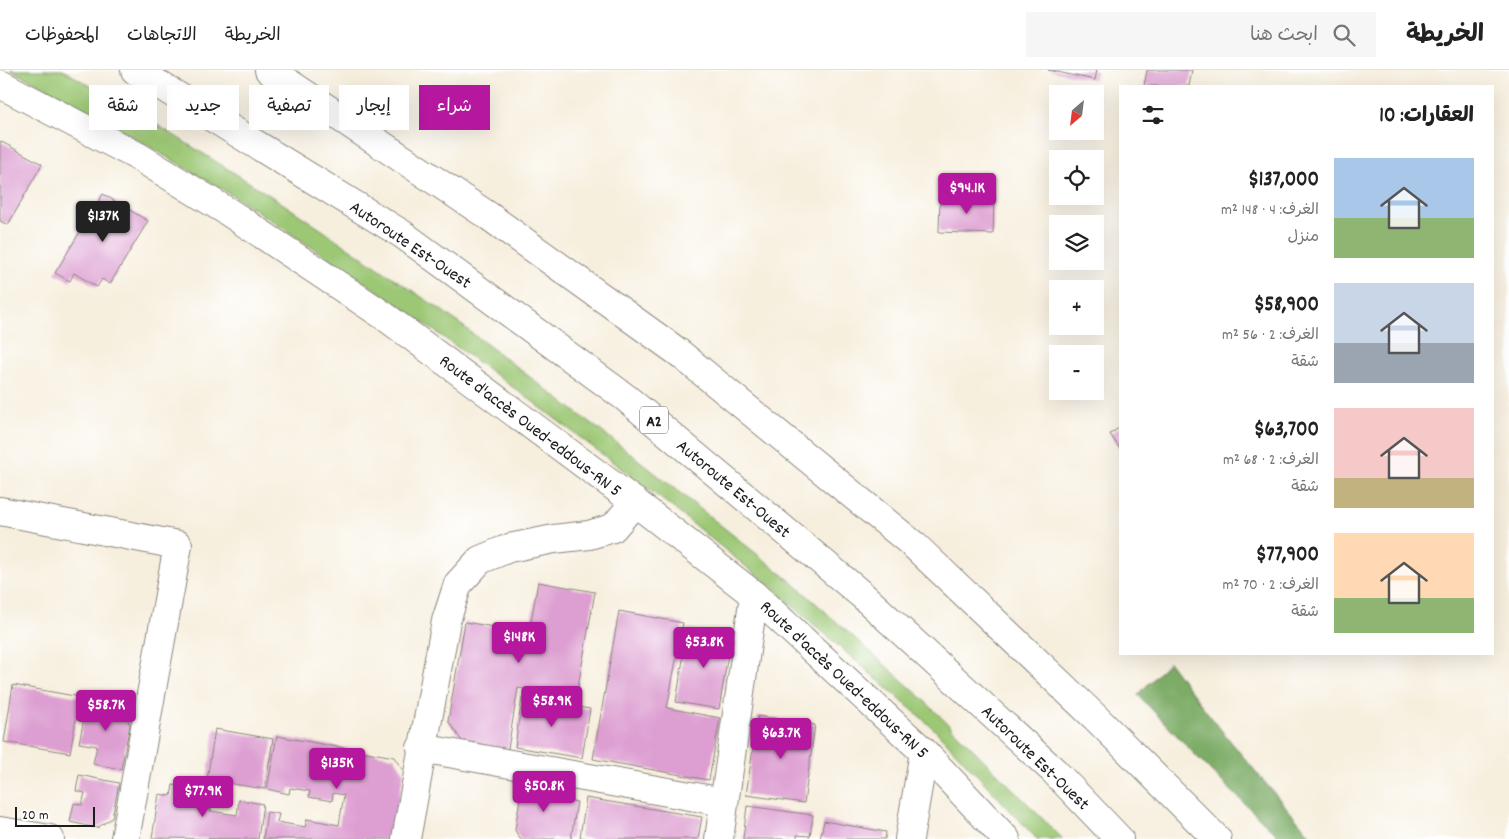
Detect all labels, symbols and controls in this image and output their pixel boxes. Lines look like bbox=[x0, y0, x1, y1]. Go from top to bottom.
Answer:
search box bbox=[1026, 12, 1376, 57]
text: الخريطة bbox=[1406, 19, 1484, 53]
icon: search bbox=[1330, 21, 1358, 49]
text: ابحث هنا bbox=[1250, 23, 1318, 50]
text: المحفوظات bbox=[25, 24, 99, 49]
text: الاتجاهات bbox=[127, 24, 197, 49]
text: الخريطة bbox=[225, 24, 281, 49]
chip: شقة bbox=[89, 85, 157, 130]
chip: جديد bbox=[167, 85, 239, 130]
chip: تصفية bbox=[249, 85, 329, 130]
chip: إيجار bbox=[339, 85, 409, 130]
chip: شراء bbox=[419, 85, 490, 130]
north arrow bbox=[1049, 85, 1104, 140]
map controls bbox=[1049, 85, 1104, 400]
icon: filters bbox=[1139, 101, 1167, 129]
text: العقارات: 10 bbox=[1379, 102, 1474, 132]
button: locate bbox=[1049, 150, 1104, 205]
text: $137,000 bbox=[1248, 166, 1319, 196]
pin: $94.1K bbox=[926, 172, 1008, 215]
text: $94.1K bbox=[949, 177, 985, 200]
icon: home bbox=[1374, 178, 1434, 238]
street label: Autoroute Est-Ouest bbox=[344, 196, 476, 296]
text: الغرف: 4 · 148 m² bbox=[1221, 199, 1319, 222]
pin: $137K bbox=[68, 200, 138, 243]
text: $137K bbox=[87, 205, 119, 228]
button: layers bbox=[1049, 215, 1104, 270]
text: منزل bbox=[1287, 226, 1319, 249]
button: + bbox=[1049, 280, 1104, 335]
text: $58,900 bbox=[1254, 291, 1319, 321]
icon: home bbox=[1374, 303, 1434, 363]
text: الغرف: 2 · 56 m² bbox=[1222, 324, 1319, 347]
button: − bbox=[1049, 345, 1104, 400]
street label: Route d'accès Oued-eddous-RN 5 bbox=[433, 350, 626, 504]
text: شقة bbox=[1291, 351, 1319, 374]
road number: A2 bbox=[640, 406, 668, 434]
text: $63,700 bbox=[1254, 416, 1319, 446]
icon: home bbox=[1374, 428, 1434, 488]
street label: Autoroute Est-Ouest bbox=[670, 435, 795, 545]
text: الغرف: 2 · 68 m² bbox=[1223, 449, 1319, 472]
text: شقة bbox=[1291, 476, 1319, 499]
text: $77,900 bbox=[1256, 541, 1319, 571]
icon: home bbox=[1374, 553, 1434, 613]
text: الغرف: 2 · 70 m² bbox=[1222, 574, 1319, 597]
street label: Route d'accès Oued-eddous-RN 5 bbox=[753, 596, 933, 766]
text: شقة bbox=[1291, 601, 1319, 624]
pin: $148K bbox=[484, 622, 554, 664]
text: $148K bbox=[503, 626, 535, 649]
pin: $53.8K bbox=[663, 626, 745, 669]
text: $53.8K bbox=[684, 631, 724, 654]
pin: $58.9K bbox=[511, 686, 593, 728]
pin: $58.7K bbox=[65, 690, 147, 732]
text: $58.9K bbox=[532, 690, 572, 713]
text: $58.7K bbox=[87, 694, 125, 717]
street label: Autoroute Est-Ouest bbox=[974, 700, 1094, 817]
pin: $63.7K bbox=[740, 718, 822, 760]
text: $63.7K bbox=[761, 722, 801, 745]
pin: $135K bbox=[302, 748, 372, 790]
text: $135K bbox=[320, 752, 354, 775]
pin: $50.8K bbox=[503, 770, 585, 813]
text: $50.8K bbox=[524, 775, 564, 798]
pin: $77.9K bbox=[162, 776, 244, 818]
text: $77.9K bbox=[184, 780, 222, 803]
scale bar bbox=[15, 804, 95, 827]
text: 20 m bbox=[22, 806, 49, 826]

